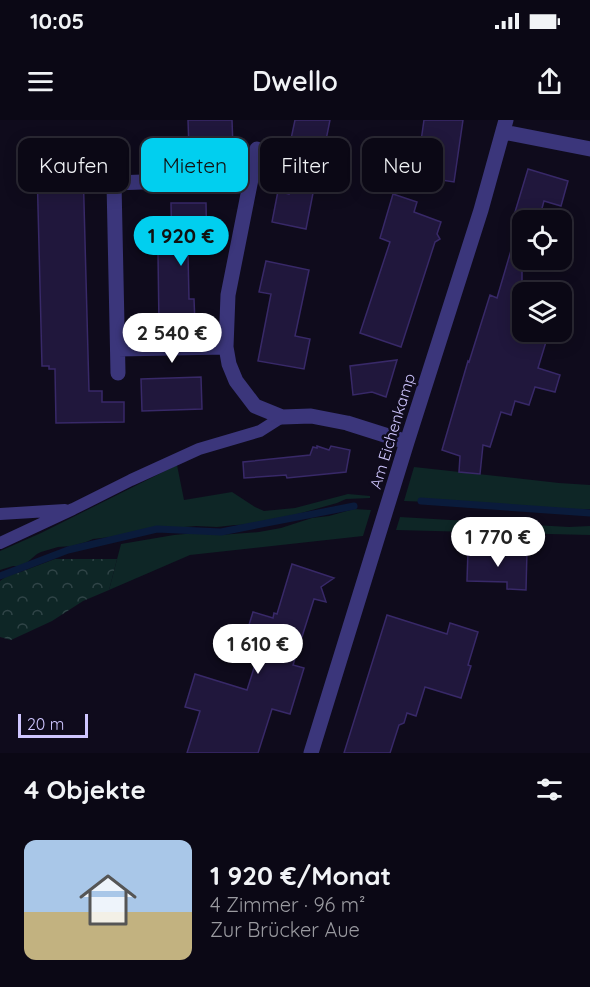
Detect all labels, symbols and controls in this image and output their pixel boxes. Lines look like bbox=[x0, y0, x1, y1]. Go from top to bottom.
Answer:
text: 10:05 bbox=[30, 7, 84, 35]
text: Dwello bbox=[252, 64, 338, 98]
icon: menu bbox=[24, 65, 57, 98]
icon: share bbox=[533, 65, 566, 98]
chip: Kaufen bbox=[18, 138, 129, 192]
chip: Mieten bbox=[141, 138, 248, 192]
chip: Filter bbox=[260, 138, 350, 192]
chip: Neu bbox=[362, 138, 443, 192]
map controls bbox=[512, 210, 572, 342]
button: locate bbox=[512, 210, 572, 270]
pin: 1 920 € bbox=[126, 216, 236, 267]
text: 1 920 € bbox=[148, 223, 214, 248]
button: layers bbox=[512, 282, 572, 342]
pin: 2 540 € bbox=[117, 313, 227, 364]
text: 2 540 € bbox=[137, 320, 207, 345]
street label: Am Eichenkamp bbox=[365, 371, 419, 491]
pin: 1 770 € bbox=[443, 517, 553, 568]
text: 1 770 € bbox=[465, 524, 531, 549]
pin: 1 610 € bbox=[203, 624, 313, 675]
text: 1 610 € bbox=[227, 631, 289, 656]
scale bar bbox=[18, 711, 88, 738]
text: 20 m bbox=[27, 714, 64, 734]
text: 4 Objekte bbox=[24, 773, 146, 806]
icon: filters bbox=[533, 773, 566, 806]
text: 1 920 €/Monat bbox=[210, 859, 391, 892]
icon: home bbox=[72, 864, 144, 936]
text: 4 Zimmer · 96 m² bbox=[210, 892, 365, 917]
text: Zur Brücker Aue bbox=[210, 917, 360, 942]

